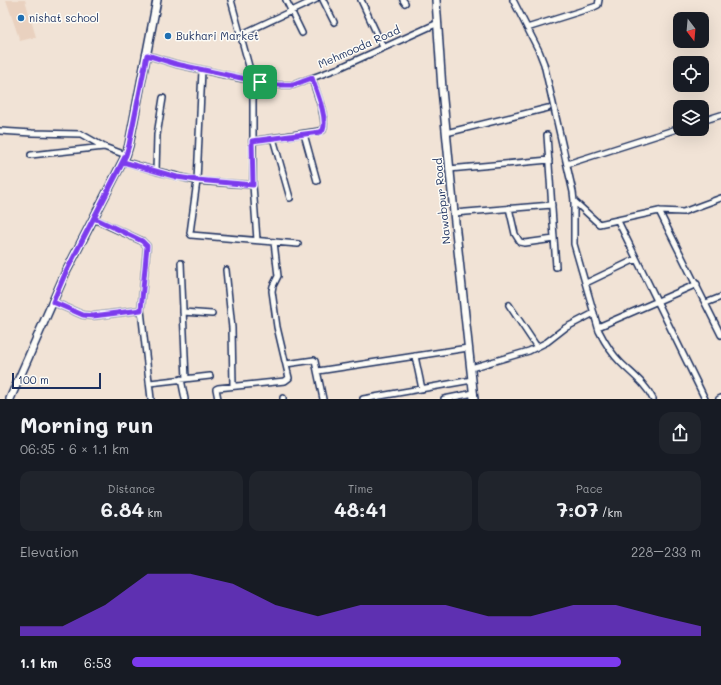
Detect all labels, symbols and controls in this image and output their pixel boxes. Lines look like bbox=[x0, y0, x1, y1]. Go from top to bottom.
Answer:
place label: nishat school bbox=[29, 10, 99, 25]
north arrow bbox=[673, 12, 709, 48]
map controls bbox=[673, 12, 709, 136]
marker: nishat school bbox=[16, 13, 26, 23]
street label: Mehmooda Road bbox=[315, 22, 402, 71]
place label: Bukhari Market bbox=[176, 28, 259, 43]
marker: Bukhari Market bbox=[163, 31, 173, 41]
button: locate bbox=[673, 56, 709, 92]
pin bbox=[243, 65, 277, 99]
icon: arrive bbox=[249, 71, 271, 93]
button: layers bbox=[673, 100, 709, 136]
street label: Nawabpur Road bbox=[430, 157, 453, 245]
scale bar bbox=[12, 371, 101, 390]
text: 100 m bbox=[18, 372, 49, 387]
text: Morning run bbox=[20, 410, 153, 439]
button: share bbox=[659, 412, 701, 454]
text: 06:35 · 6 × 1.1 km bbox=[20, 440, 129, 457]
text: Distance bbox=[108, 481, 155, 496]
text: Time bbox=[348, 481, 373, 496]
text: Pace bbox=[576, 481, 603, 496]
text: 6.84 bbox=[101, 496, 144, 522]
text: 48:41 bbox=[334, 496, 387, 522]
text: 7:07 bbox=[557, 496, 598, 522]
text: km bbox=[144, 505, 162, 520]
text: /km bbox=[598, 505, 622, 520]
text: Elevation bbox=[20, 543, 78, 560]
text: 228–233 m bbox=[631, 543, 701, 560]
text: 1.1 km bbox=[20, 654, 58, 671]
text: 6:53 bbox=[84, 654, 111, 671]

